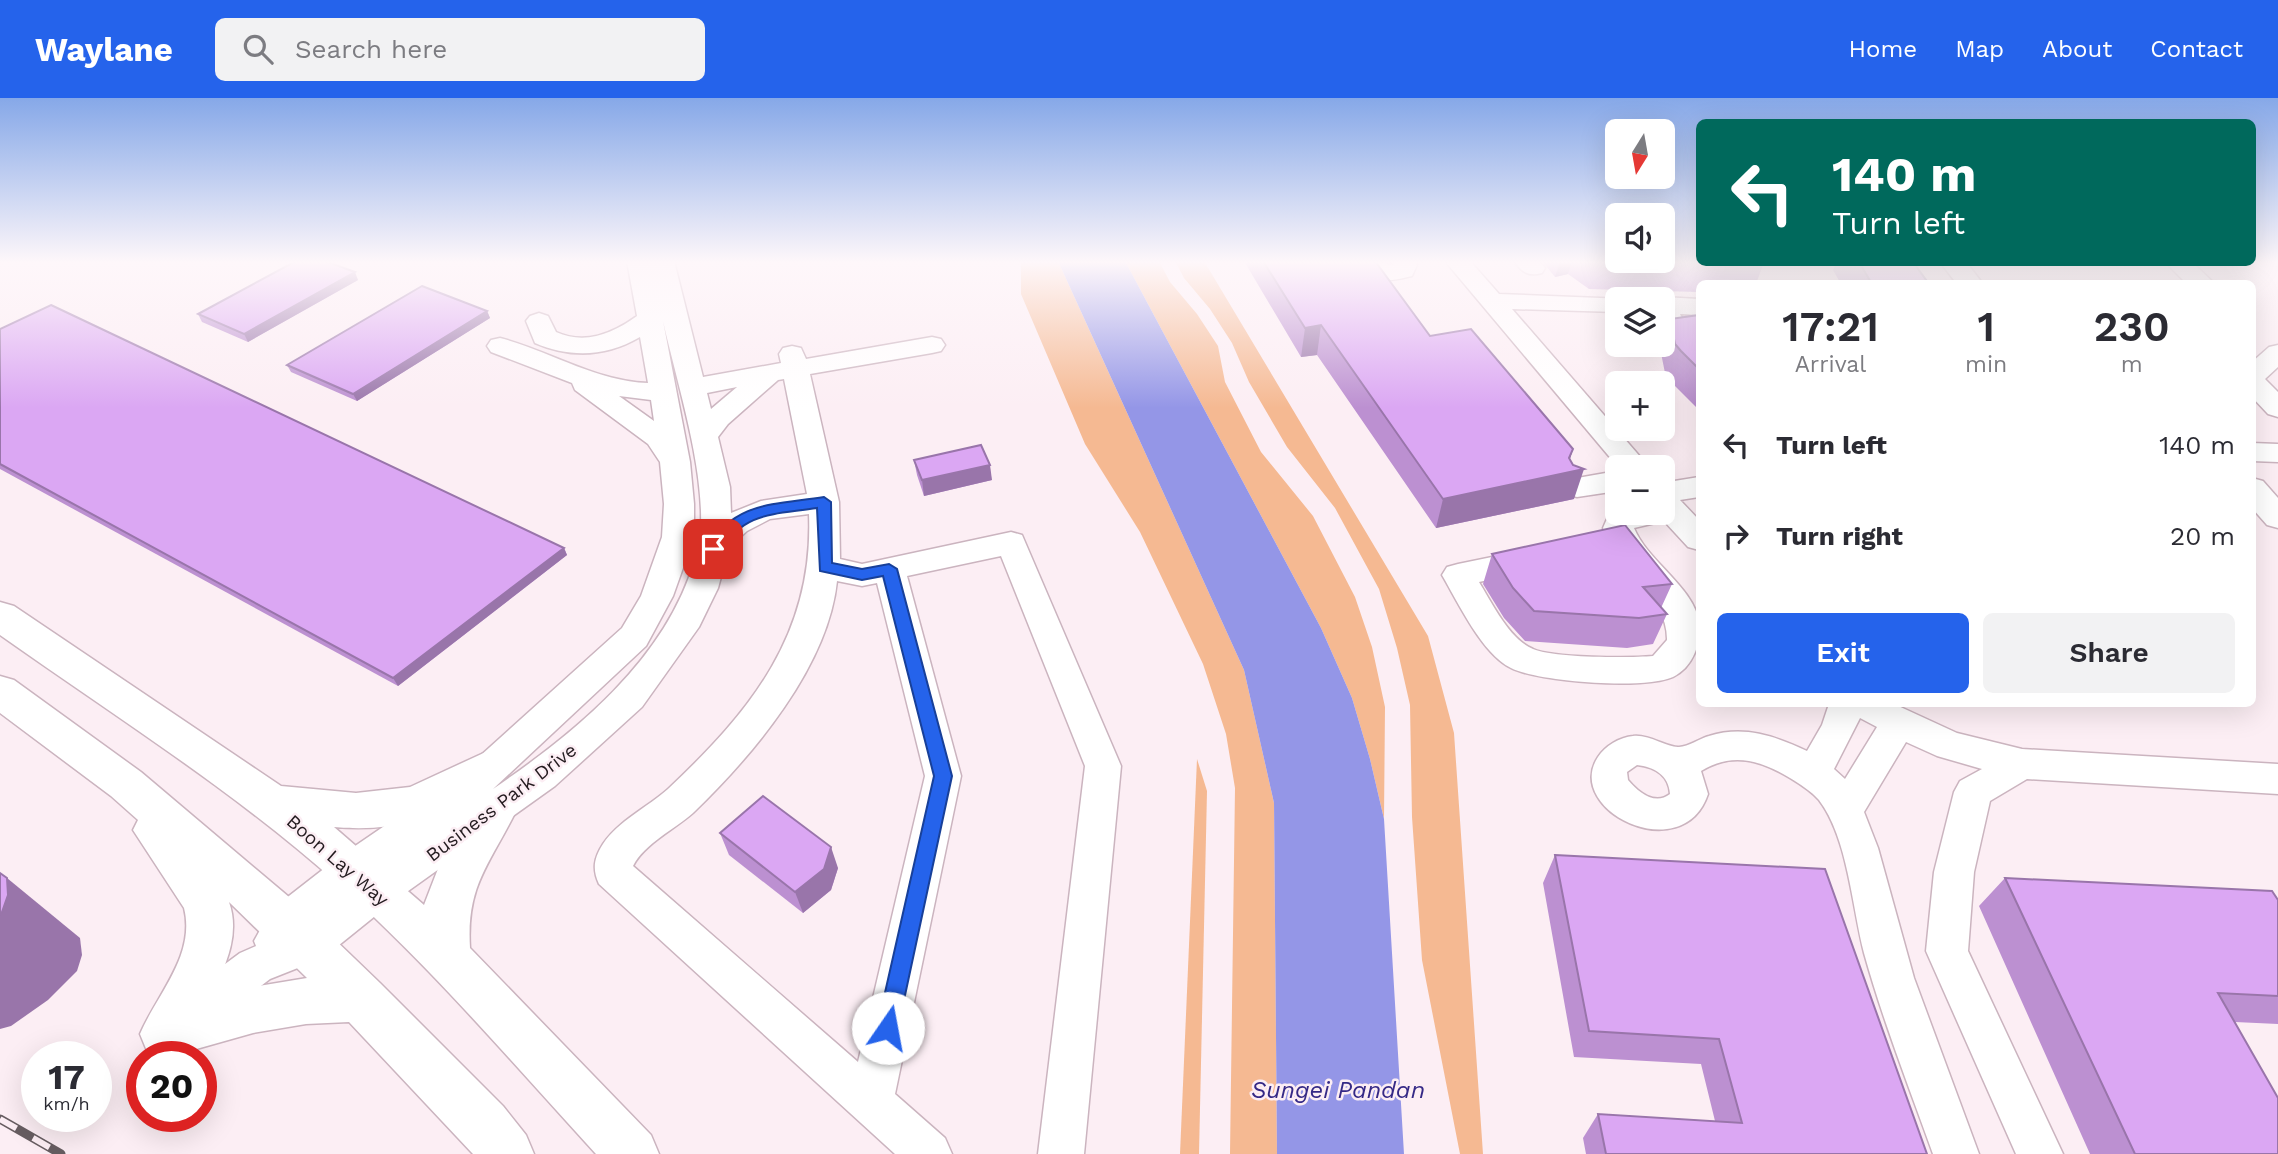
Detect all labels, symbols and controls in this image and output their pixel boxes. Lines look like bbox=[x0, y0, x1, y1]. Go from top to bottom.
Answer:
search box bbox=[215, 18, 705, 81]
text: Waylane bbox=[35, 30, 173, 69]
icon: search bbox=[239, 30, 277, 68]
text: Search here bbox=[295, 34, 447, 64]
text: Home bbox=[1849, 35, 1917, 63]
text: Map bbox=[1955, 35, 2004, 63]
text: About bbox=[2042, 35, 2112, 63]
text: Contact bbox=[2150, 35, 2243, 63]
north arrow bbox=[1605, 119, 1675, 189]
map controls bbox=[1605, 119, 1675, 525]
text: 140 m bbox=[1832, 145, 1976, 203]
icon: left bbox=[1717, 147, 1808, 238]
button: sound bbox=[1605, 203, 1675, 273]
text: Turn left bbox=[1832, 204, 1965, 242]
button: layers bbox=[1605, 287, 1675, 357]
text: 17:21 bbox=[1782, 302, 1879, 351]
text: 1 bbox=[1977, 302, 1995, 351]
text: 230 bbox=[2094, 302, 2170, 351]
text: Arrival bbox=[1795, 351, 1866, 378]
text: min bbox=[1965, 351, 2007, 378]
text: m bbox=[2121, 351, 2143, 378]
button: + bbox=[1605, 371, 1675, 441]
icon: left bbox=[1717, 426, 1755, 464]
text: Turn left bbox=[1776, 430, 1887, 460]
text: 140 m bbox=[2159, 430, 2235, 460]
button: − bbox=[1605, 455, 1675, 525]
icon: right bbox=[1717, 517, 1755, 555]
pin bbox=[683, 519, 743, 579]
text: Turn right bbox=[1776, 521, 1903, 551]
text: 20 m bbox=[2170, 521, 2235, 551]
icon: arrive bbox=[694, 530, 732, 568]
button: Exit bbox=[1717, 613, 1969, 693]
button: Share bbox=[1983, 613, 2235, 693]
street label: Business Park Drive bbox=[421, 738, 581, 867]
street label: Boon Lay Way bbox=[282, 810, 394, 911]
position arrow bbox=[851, 991, 925, 1065]
speed limit sign: 20 bbox=[126, 1041, 217, 1132]
text: 17 bbox=[48, 1056, 85, 1098]
water label: Sungei Pandan bbox=[1251, 1076, 1425, 1104]
text: km/h bbox=[43, 1093, 90, 1114]

